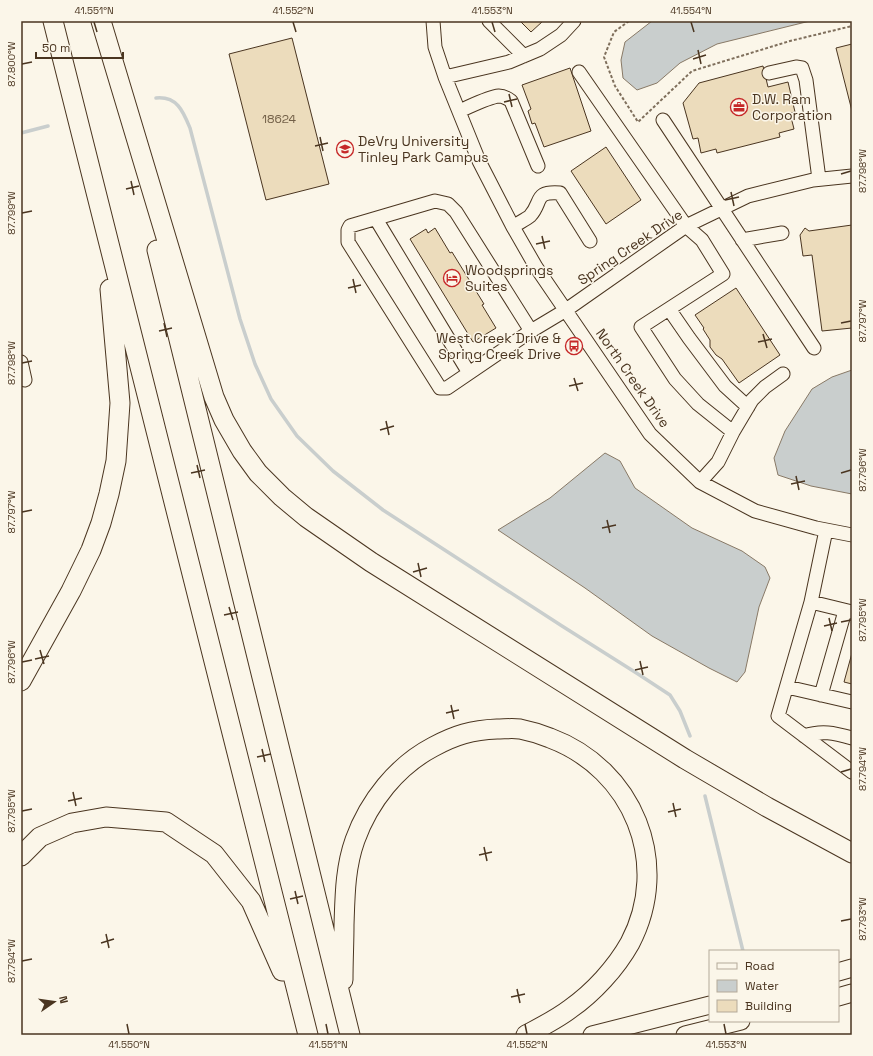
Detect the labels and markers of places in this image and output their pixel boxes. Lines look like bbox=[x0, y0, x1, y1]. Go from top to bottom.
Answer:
place label: D.W. Ram Corporation bbox=[752, 90, 832, 124]
office icon: D.W. Ram Corporation bbox=[729, 97, 749, 117]
place label: DeVry University Tinley Park Campus bbox=[358, 132, 489, 166]
school or university icon: DeVry University Tinley Park Campus bbox=[335, 139, 355, 159]
place label: Woodsprings Suites bbox=[465, 261, 553, 295]
hotel icon: Woodsprings Suites bbox=[442, 268, 462, 288]
place label: West Creek Drive & Spring Creek Drive bbox=[436, 329, 562, 363]
bus stop icon: West Creek Drive & Spring Creek Drive bbox=[564, 336, 584, 356]

